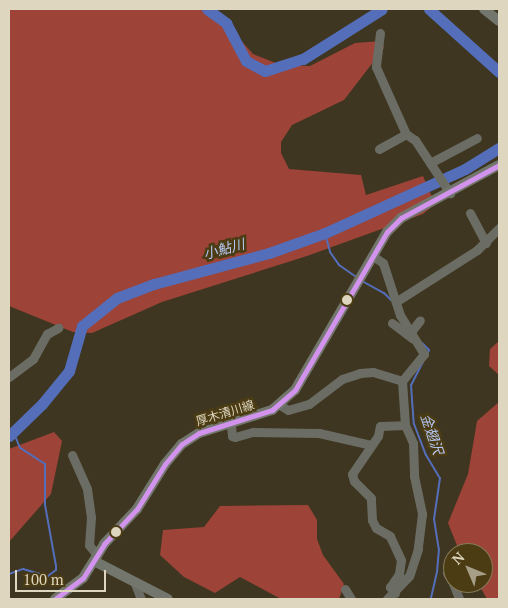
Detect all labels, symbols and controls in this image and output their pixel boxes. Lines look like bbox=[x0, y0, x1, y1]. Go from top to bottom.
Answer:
water label: 小鮎川 bbox=[202, 235, 246, 263]
unlabelled marker bbox=[342, 295, 352, 305]
street label: 厚木清川線 bbox=[194, 397, 256, 429]
water label: 金翅沢 bbox=[417, 411, 447, 457]
unlabelled marker bbox=[111, 527, 121, 537]
north arrow bbox=[443, 543, 493, 593]
text: N bbox=[447, 547, 468, 568]
scale bar bbox=[18, 560, 109, 592]
text: 100 m bbox=[23, 569, 64, 589]

